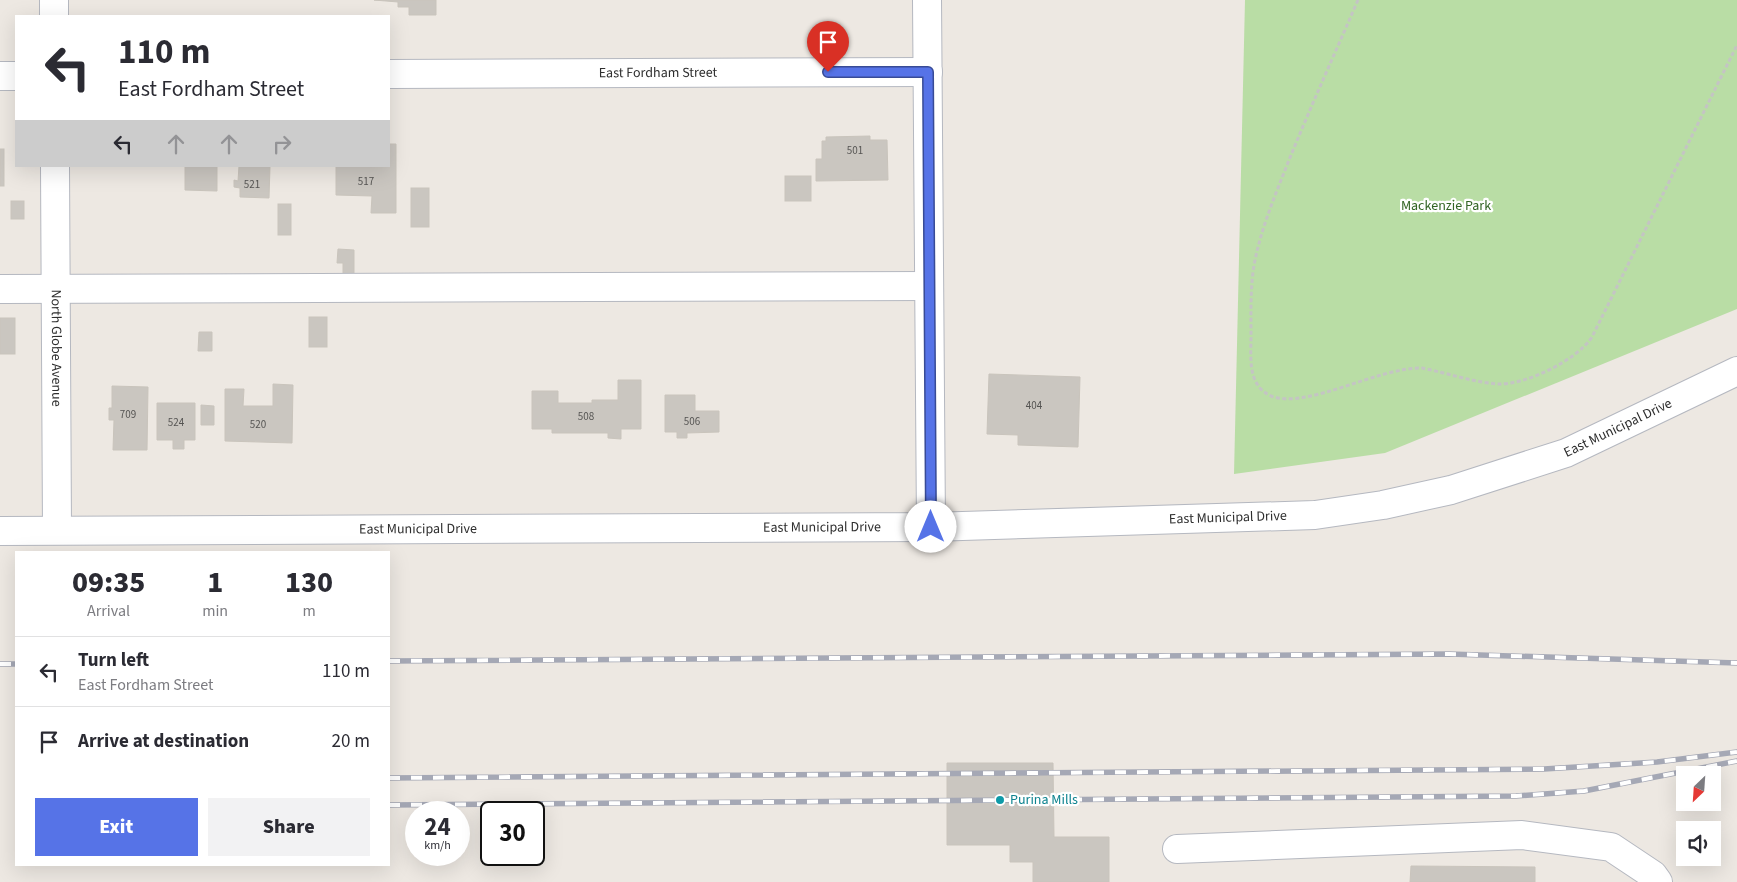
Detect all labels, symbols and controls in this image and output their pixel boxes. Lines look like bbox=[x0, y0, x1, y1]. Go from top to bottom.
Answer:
pin bbox=[807, 21, 849, 72]
text: 110 m bbox=[118, 27, 210, 77]
icon: arrive bbox=[814, 28, 842, 56]
icon: left bbox=[35, 35, 100, 100]
street label: East Fordham Street bbox=[599, 63, 718, 83]
text: East Fordham Street bbox=[118, 73, 304, 105]
icon: left bbox=[109, 130, 137, 158]
icon: ahead bbox=[162, 130, 190, 158]
icon: ahead bbox=[215, 130, 243, 158]
icon: right bbox=[268, 130, 296, 158]
house number: 501 bbox=[847, 143, 863, 158]
house number: 517 bbox=[358, 174, 374, 189]
house number: 521 bbox=[244, 177, 260, 192]
park label: Mackenzie Park bbox=[1401, 196, 1491, 216]
street label: North Globe Avenue bbox=[46, 289, 66, 407]
street label: East Municipal Drive bbox=[1561, 394, 1675, 463]
house number: 404 bbox=[1026, 398, 1043, 413]
house number: 709 bbox=[120, 407, 136, 422]
house number: 508 bbox=[578, 409, 595, 424]
house number: 506 bbox=[684, 414, 701, 429]
house number: 524 bbox=[168, 415, 185, 430]
house number: 520 bbox=[250, 417, 266, 432]
position arrow bbox=[904, 500, 956, 552]
street label: East Municipal Drive bbox=[1169, 506, 1287, 530]
street label: East Municipal Drive bbox=[763, 517, 881, 538]
street label: East Municipal Drive bbox=[359, 519, 477, 539]
text: 09:35 bbox=[72, 561, 145, 604]
text: 1 bbox=[207, 561, 223, 604]
text: 130 bbox=[285, 561, 333, 604]
text: Arrival bbox=[87, 600, 130, 622]
text: min bbox=[202, 600, 228, 622]
text: m bbox=[302, 600, 316, 622]
text: Turn left bbox=[78, 647, 149, 674]
icon: left bbox=[35, 658, 63, 686]
text: 110 m bbox=[322, 658, 370, 685]
text: East Fordham Street bbox=[78, 674, 213, 696]
icon: arrive bbox=[35, 728, 63, 756]
text: Arrive at destination bbox=[78, 728, 249, 755]
text: 20 m bbox=[332, 728, 370, 755]
north arrow bbox=[1676, 766, 1721, 811]
map controls bbox=[1676, 766, 1721, 866]
place label: Purina Mills bbox=[1010, 790, 1078, 810]
marker: Purina Mills bbox=[994, 794, 1006, 806]
button: Exit bbox=[35, 798, 198, 856]
button: Share bbox=[208, 798, 370, 856]
speed limit sign: 30 bbox=[480, 801, 545, 866]
text: 24 bbox=[424, 809, 451, 845]
button: sound bbox=[1676, 821, 1721, 866]
text: km/h bbox=[424, 837, 451, 854]

